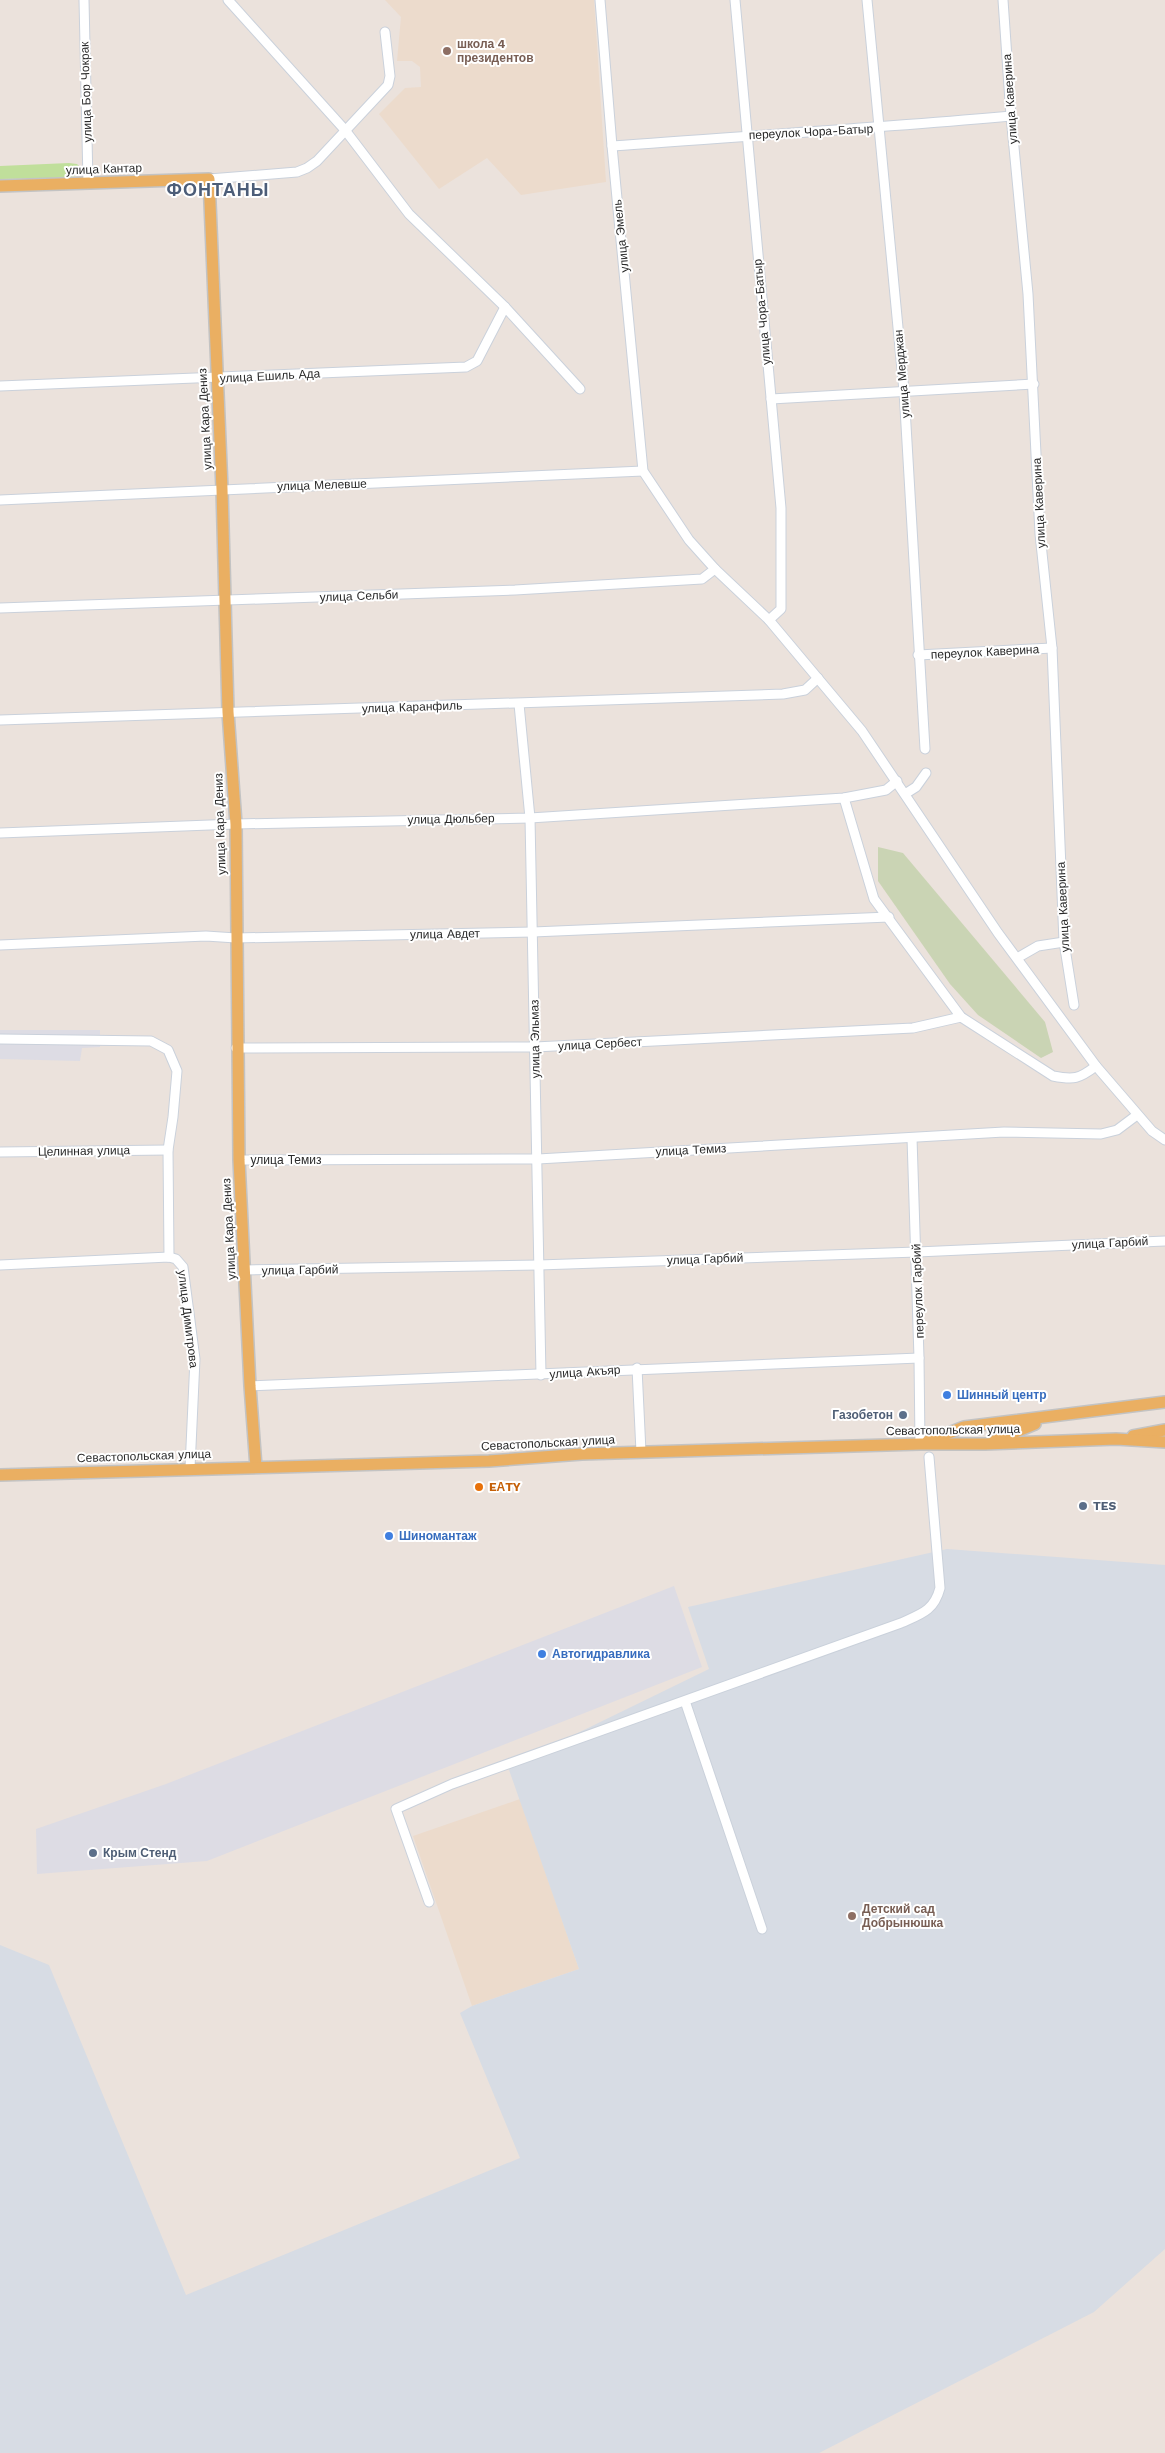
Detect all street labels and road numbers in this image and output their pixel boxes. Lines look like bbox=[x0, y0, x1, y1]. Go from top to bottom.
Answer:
street label: улица Бор Чокрак bbox=[77, 41, 95, 143]
street label: улица Каверина bbox=[1000, 53, 1020, 145]
street label: переулок Чора-Батыр bbox=[748, 122, 874, 142]
street label: улица Кантар bbox=[66, 161, 143, 177]
street label: улица Эмель bbox=[610, 199, 632, 273]
street label: улица Чора-Батыр bbox=[750, 258, 774, 366]
street label: улица Мерджан bbox=[891, 329, 913, 419]
street label: улица Ешиль Ада bbox=[219, 366, 321, 386]
street label: улица Кара Дениз bbox=[195, 367, 215, 470]
street label: улица Каверина bbox=[1030, 457, 1048, 548]
street label: улица Мелевше bbox=[277, 476, 367, 494]
street label: улица Сельби bbox=[319, 588, 399, 604]
street label: переулок Каверина bbox=[930, 642, 1040, 662]
street label: улица Каранфиль bbox=[362, 698, 462, 716]
street label: улица Кара Дениз bbox=[211, 772, 229, 875]
street label: улица Дюльбер bbox=[407, 811, 495, 827]
street label: улица Каверина bbox=[1054, 861, 1072, 952]
street label: улица Авдет bbox=[410, 926, 481, 942]
street label: улица Эльмаз bbox=[527, 999, 543, 1079]
street label: улица Сербест bbox=[558, 1035, 643, 1053]
street label: улица Темиз bbox=[655, 1141, 727, 1159]
street label: Целинная улица bbox=[38, 1143, 131, 1159]
street label: улица Темиз bbox=[251, 1153, 322, 1167]
street label: улица Кара Дениз bbox=[219, 1177, 239, 1280]
street label: улица Гарбий bbox=[1071, 1234, 1149, 1252]
street label: переулок Гарбий bbox=[909, 1243, 927, 1339]
street label: улица Гарбий bbox=[667, 1251, 743, 1267]
street label: улица Гарбий bbox=[262, 1262, 338, 1278]
street label: улица Димитрова bbox=[175, 1269, 201, 1369]
street label: улица Акъяр bbox=[549, 1363, 621, 1381]
street label: Севастопольская улица bbox=[886, 1422, 1021, 1438]
street label: Севастопольская улица bbox=[481, 1432, 616, 1454]
street label: Севастопольская улица bbox=[77, 1447, 212, 1465]

